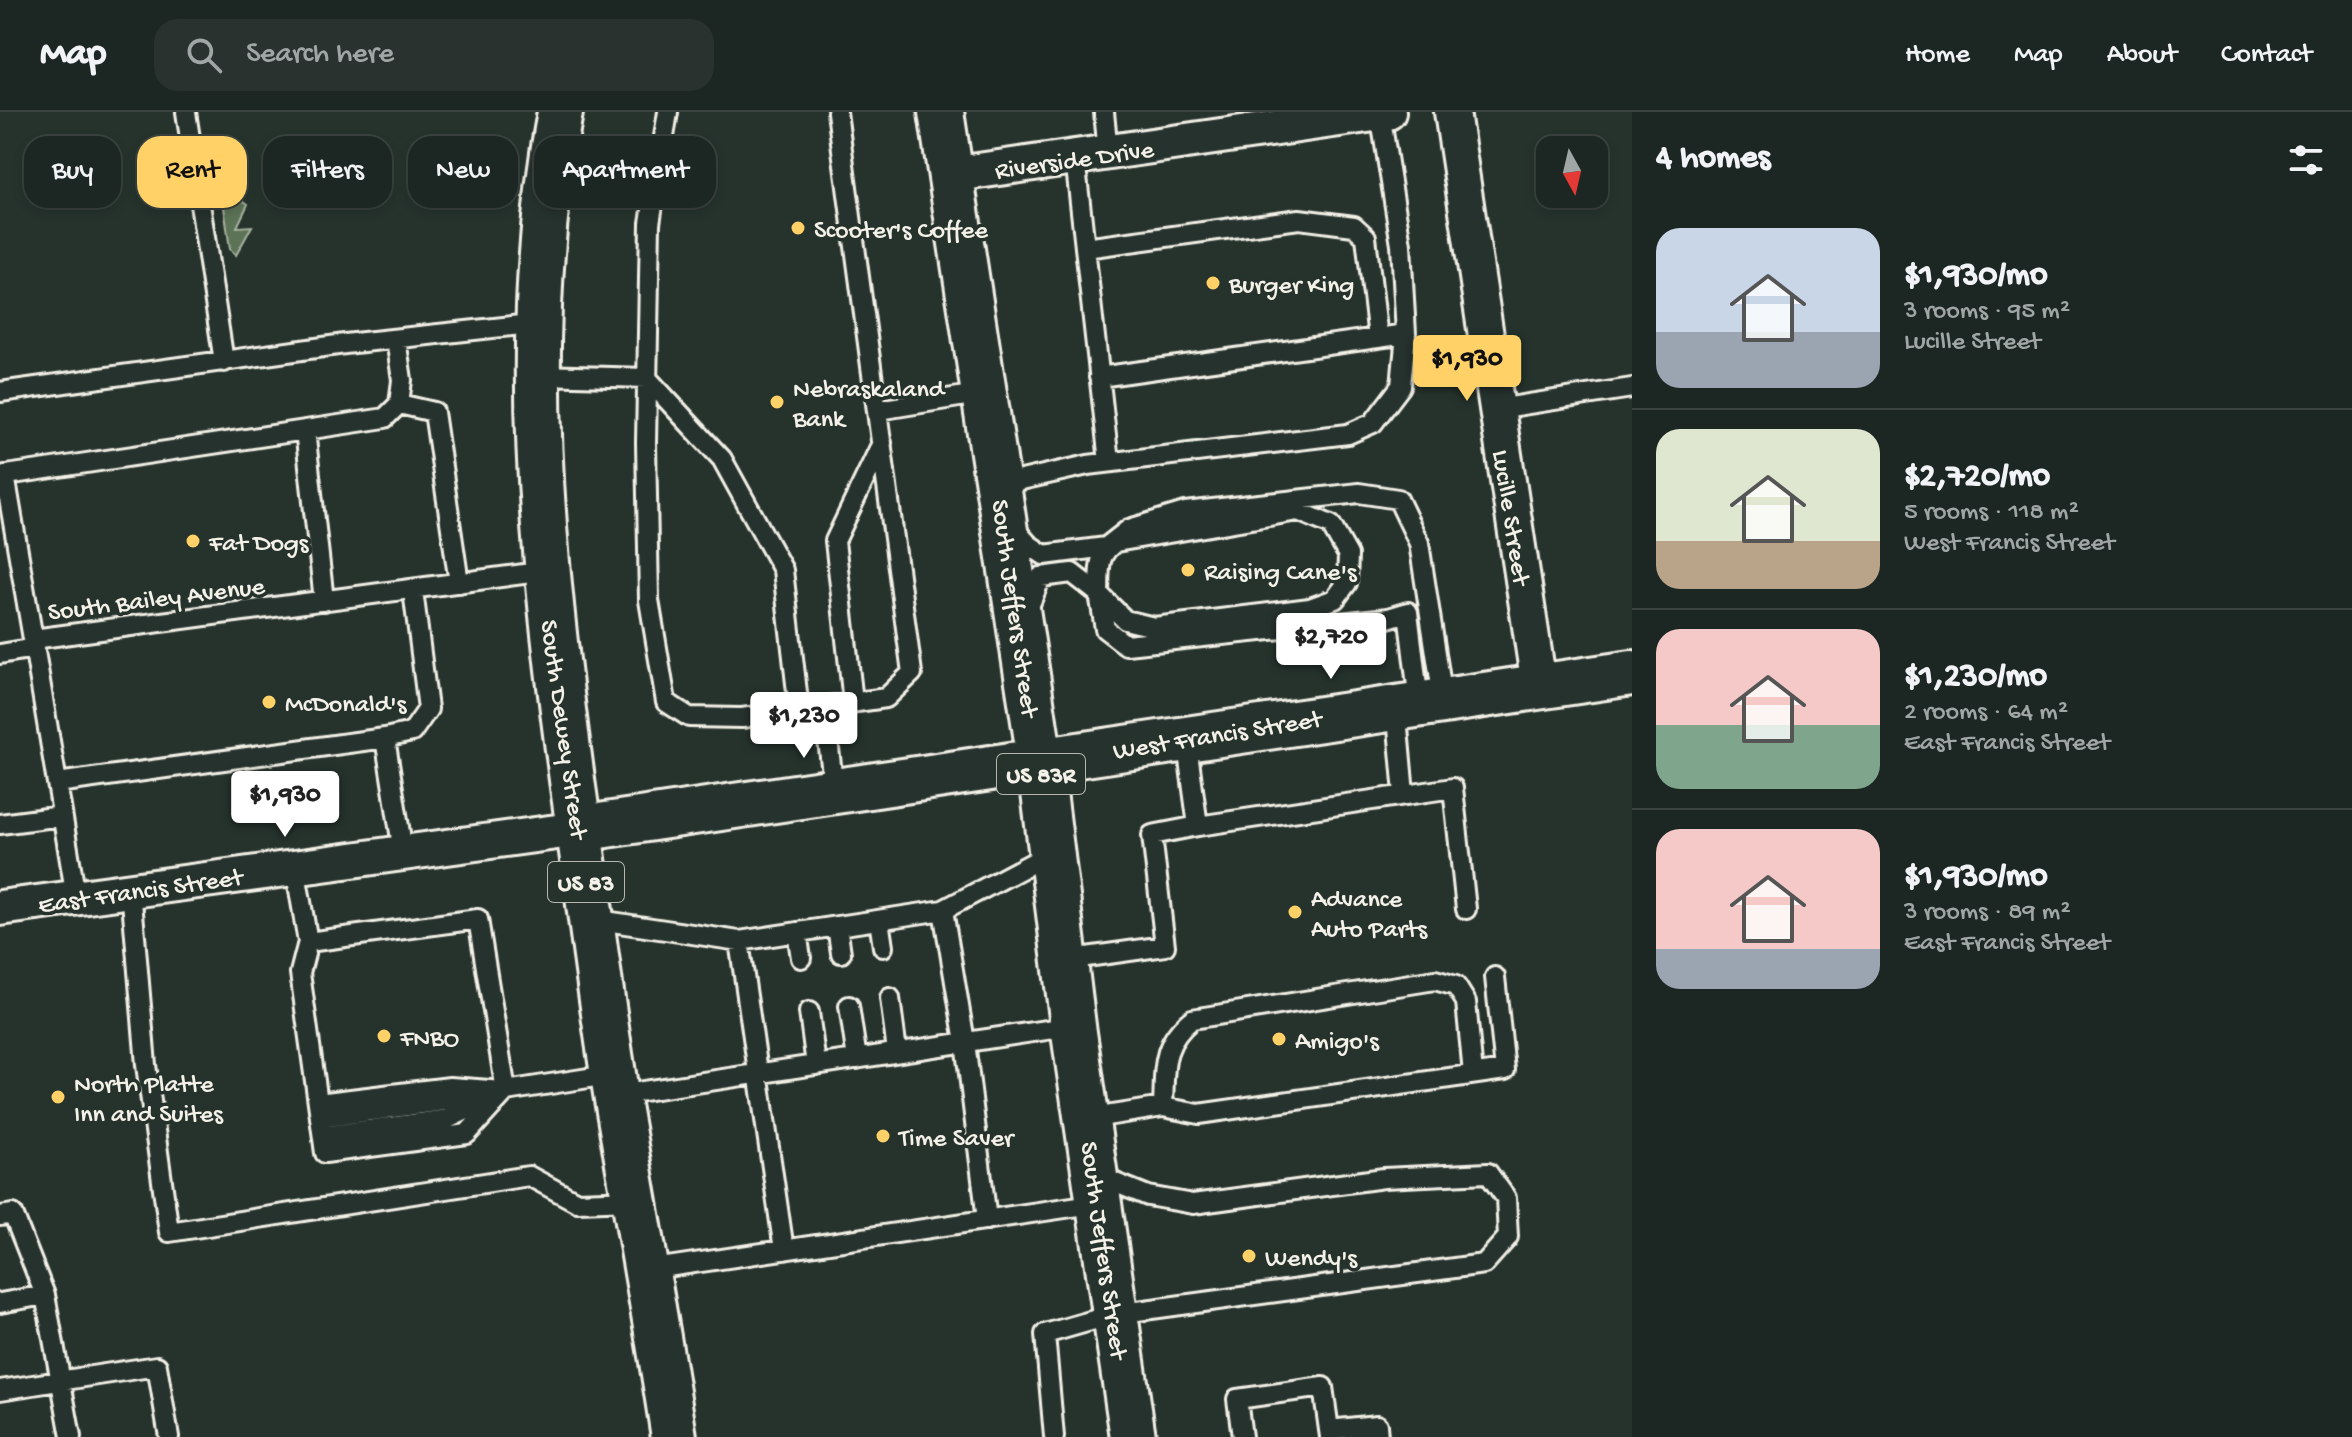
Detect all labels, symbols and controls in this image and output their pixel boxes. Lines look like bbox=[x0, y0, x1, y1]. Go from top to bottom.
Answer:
search box bbox=[154, 19, 714, 91]
text: Map bbox=[40, 33, 106, 77]
icon: search bbox=[182, 33, 226, 77]
text: Search here bbox=[246, 38, 394, 73]
text: Home bbox=[1905, 39, 1970, 72]
text: Map bbox=[2014, 39, 2063, 72]
text: About bbox=[2107, 39, 2177, 72]
text: Contact bbox=[2221, 39, 2312, 72]
chip: Buy bbox=[24, 136, 121, 208]
chip: Rent bbox=[137, 136, 247, 208]
chip: Filters bbox=[263, 136, 392, 208]
chip: New bbox=[408, 136, 518, 208]
chip: Apartment bbox=[534, 136, 716, 208]
street label: Riverside Drive bbox=[993, 136, 1157, 189]
north arrow bbox=[1536, 136, 1608, 208]
map controls bbox=[1536, 136, 1608, 208]
icon: filters bbox=[2284, 138, 2328, 182]
text: 4 homes bbox=[1656, 140, 1770, 180]
place label: Scooter's Coffee bbox=[814, 217, 988, 248]
marker: Scooter's Coffee bbox=[789, 219, 807, 237]
text: $1,930/mo bbox=[1904, 257, 2048, 297]
icon: home bbox=[1720, 260, 1816, 356]
place label: Burger King bbox=[1228, 272, 1354, 303]
marker: Burger King bbox=[1204, 274, 1222, 292]
text: 3 rooms · 95 m² bbox=[1904, 297, 2070, 328]
text: Lucille Street bbox=[1904, 328, 2041, 359]
pin: $1,930 bbox=[1402, 335, 1532, 403]
text: $1,930 bbox=[1431, 345, 1503, 376]
place label: Nebraskaland Bank bbox=[792, 376, 946, 437]
marker: Nebraskaland Bank bbox=[768, 393, 786, 411]
street label: Lucille Street bbox=[1483, 448, 1535, 590]
text: $2,720/mo bbox=[1904, 458, 2050, 498]
icon: home bbox=[1720, 461, 1816, 557]
street label: South Jeffers Street bbox=[982, 498, 1043, 722]
text: 5 rooms · 118 m² bbox=[1904, 498, 2079, 529]
text: West Francis Street bbox=[1904, 529, 2115, 560]
place label: Fat Dogs bbox=[208, 530, 310, 561]
marker: Fat Dogs bbox=[184, 532, 202, 550]
place label: Raising Cane's bbox=[1204, 559, 1358, 590]
marker: Raising Cane's bbox=[1179, 561, 1197, 579]
street label: South Bailey Avenue bbox=[46, 573, 267, 630]
pin: $2,720 bbox=[1266, 613, 1396, 681]
street label: South Dewey Street bbox=[531, 618, 593, 843]
text: $2,720 bbox=[1294, 623, 1368, 654]
text: $1,230/mo bbox=[1904, 658, 2047, 698]
icon: home bbox=[1720, 661, 1816, 757]
place label: McDonald's bbox=[285, 691, 408, 722]
pin: $1,230 bbox=[739, 692, 869, 760]
marker: McDonald's bbox=[260, 693, 278, 711]
text: 2 rooms · 64 m² bbox=[1904, 698, 2068, 729]
text: $1,230 bbox=[768, 702, 840, 733]
street label: West Francis Street bbox=[1111, 705, 1327, 769]
text: East Francis Street bbox=[1904, 729, 2110, 760]
road number: US 83R bbox=[997, 754, 1085, 794]
pin: $1,930 bbox=[220, 771, 350, 839]
text: $1,930 bbox=[249, 781, 321, 812]
text: $1,930/mo bbox=[1904, 858, 2048, 898]
icon: home bbox=[1720, 861, 1816, 957]
road number: US 83 bbox=[548, 862, 624, 902]
street label: East Francis Street bbox=[37, 863, 247, 923]
place label: Advance Auto Parts bbox=[1311, 886, 1428, 947]
text: 3 rooms · 89 m² bbox=[1904, 898, 2071, 929]
marker: Advance Auto Parts bbox=[1286, 903, 1304, 921]
text: East Francis Street bbox=[1904, 929, 2110, 960]
place label: FNBO bbox=[399, 1025, 460, 1056]
marker: FNBO bbox=[375, 1027, 393, 1045]
place label: Amigo's bbox=[1295, 1028, 1380, 1059]
marker: Amigo's bbox=[1270, 1030, 1288, 1048]
place label: North Platte Inn and Suites bbox=[74, 1071, 224, 1132]
marker: North Platte Inn and Suites bbox=[49, 1088, 67, 1106]
place label: Time Saver bbox=[897, 1125, 1016, 1156]
marker: Time Saver bbox=[874, 1127, 892, 1145]
street label: South Jeffers Street bbox=[1071, 1140, 1132, 1364]
place label: Wendy's bbox=[1265, 1245, 1359, 1276]
marker: Wendy's bbox=[1240, 1247, 1258, 1265]

